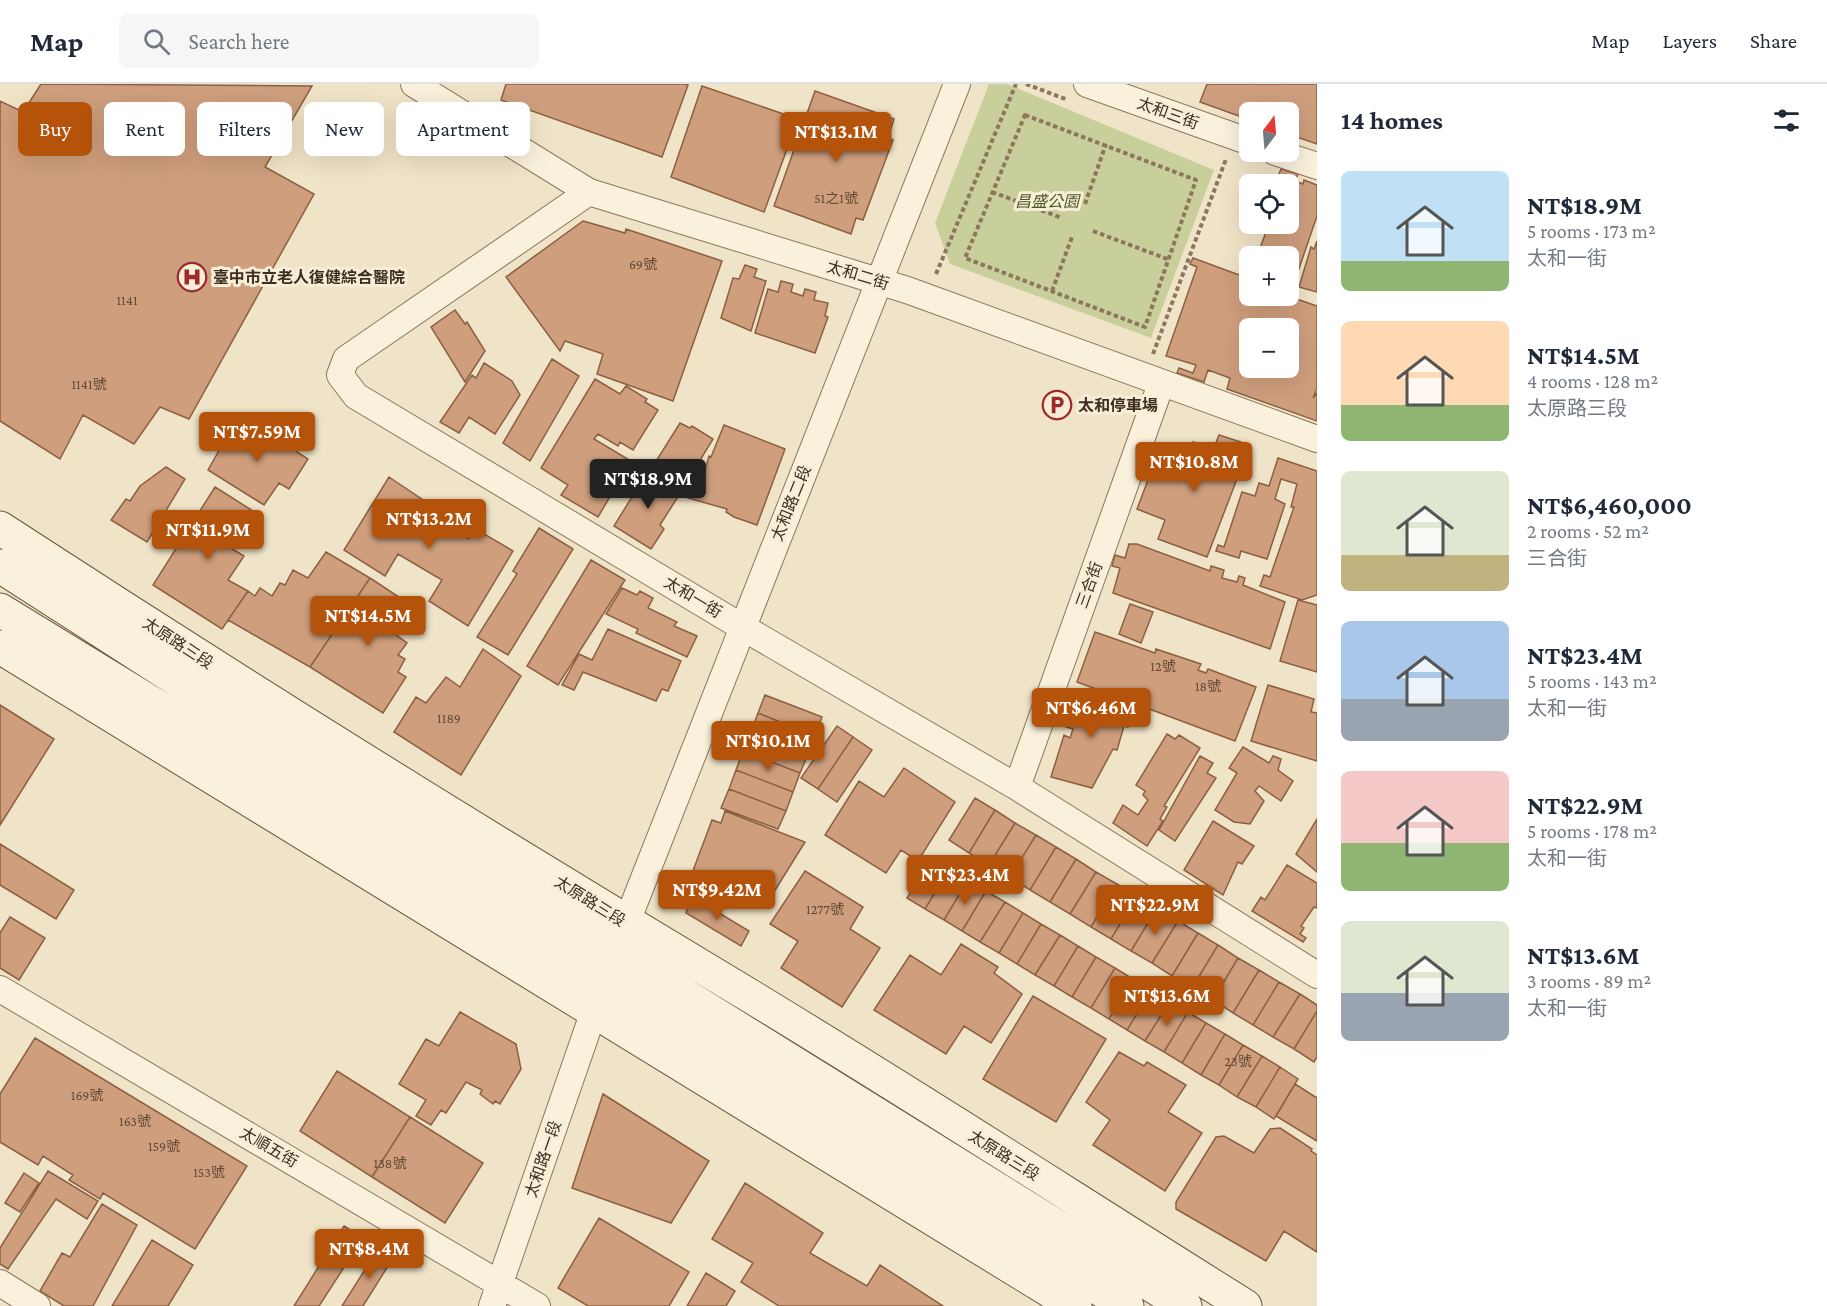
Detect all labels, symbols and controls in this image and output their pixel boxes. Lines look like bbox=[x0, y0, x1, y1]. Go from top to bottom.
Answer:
search box bbox=[119, 14, 539, 68]
icon: search bbox=[140, 25, 173, 58]
text: Map bbox=[30, 26, 83, 57]
text: Search here bbox=[188, 29, 289, 54]
text: Map bbox=[1591, 29, 1630, 53]
text: Layers bbox=[1663, 29, 1717, 53]
text: Share bbox=[1750, 29, 1797, 53]
street label: 太和三街 bbox=[1135, 94, 1201, 132]
chip: Buy bbox=[18, 102, 92, 156]
chip: Rent bbox=[104, 102, 185, 156]
chip: Filters bbox=[197, 102, 292, 156]
chip: New bbox=[304, 102, 384, 156]
chip: Apartment bbox=[396, 102, 530, 156]
north arrow bbox=[1239, 102, 1299, 162]
map controls bbox=[1239, 102, 1299, 378]
icon: filters bbox=[1770, 104, 1803, 137]
text: 14 homes bbox=[1341, 106, 1443, 135]
pin: NT$13.1M bbox=[774, 112, 898, 163]
text: NT$13.1M bbox=[794, 120, 878, 142]
button: locate bbox=[1239, 174, 1299, 234]
house number: 51之1號 bbox=[814, 190, 858, 206]
text: NT$18.9M bbox=[1527, 191, 1642, 220]
park label: 昌盛公園 bbox=[1015, 193, 1081, 210]
icon: home bbox=[1389, 195, 1461, 267]
text: 5 rooms · 173 m² bbox=[1527, 220, 1656, 242]
button: + bbox=[1239, 246, 1299, 306]
text: 太和一街 bbox=[1527, 247, 1607, 269]
house number: 69號 bbox=[629, 256, 657, 272]
street label: 太和二街 bbox=[825, 258, 891, 292]
hospital icon: 臺中市立老人復健綜合醫院 bbox=[176, 261, 208, 293]
place label: 臺中市立老人復健綜合醫院 bbox=[213, 269, 405, 286]
house number: 1141 bbox=[116, 292, 138, 308]
button: − bbox=[1239, 318, 1299, 378]
text: NT$14.5M bbox=[1527, 341, 1640, 370]
icon: home bbox=[1389, 345, 1461, 417]
text: 4 rooms · 128 m² bbox=[1527, 370, 1658, 392]
house number: 1141號 bbox=[71, 376, 107, 392]
parking icon: 太和停車場 bbox=[1041, 389, 1073, 421]
place label: 太和停車場 bbox=[1078, 397, 1158, 414]
text: 太原路三段 bbox=[1527, 397, 1627, 419]
pin: NT$7.59M bbox=[195, 412, 319, 463]
text: NT$7.59M bbox=[213, 420, 301, 442]
pin: NT$10.8M bbox=[1132, 442, 1256, 493]
text: NT$10.8M bbox=[1149, 450, 1239, 472]
pin: NT$18.9M bbox=[586, 459, 710, 510]
street label: 太和路二段 bbox=[768, 463, 814, 543]
text: NT$18.9M bbox=[604, 467, 692, 489]
text: NT$6,460,000 bbox=[1527, 491, 1692, 520]
icon: home bbox=[1389, 495, 1461, 567]
pin: NT$13.2M bbox=[367, 499, 491, 550]
text: NT$13.2M bbox=[386, 507, 472, 529]
pin: NT$11.9M bbox=[146, 510, 270, 561]
text: NT$11.9M bbox=[166, 518, 250, 540]
text: 2 rooms · 52 m² bbox=[1527, 520, 1649, 542]
text: 三合街 bbox=[1527, 547, 1587, 569]
street label: 三合街 bbox=[1073, 560, 1105, 610]
street label: 太和一街 bbox=[661, 573, 725, 621]
pin: NT$14.5M bbox=[306, 596, 430, 647]
text: NT$14.5M bbox=[325, 604, 411, 626]
street label: 太原路三段 bbox=[140, 614, 216, 672]
text: NT$23.4M bbox=[1527, 641, 1643, 670]
icon: home bbox=[1389, 645, 1461, 717]
house number: 12號 bbox=[1150, 658, 1176, 674]
text: 5 rooms · 143 m² bbox=[1527, 670, 1657, 692]
house number: 18號 bbox=[1195, 678, 1221, 694]
pin: NT$6.46M bbox=[1029, 688, 1153, 739]
text: NT$6.46M bbox=[1046, 696, 1136, 718]
text: 太和一街 bbox=[1527, 697, 1607, 719]
house number: 1189 bbox=[437, 710, 461, 726]
pin: NT$10.1M bbox=[706, 721, 830, 772]
text: NT$10.1M bbox=[725, 729, 811, 751]
text: NT$22.9M bbox=[1527, 791, 1643, 820]
icon: home bbox=[1389, 795, 1461, 867]
text: 5 rooms · 178 m² bbox=[1527, 820, 1657, 842]
text: 太和一街 bbox=[1527, 847, 1607, 869]
pin: NT$23.4M bbox=[903, 855, 1027, 906]
text: NT$23.4M bbox=[921, 863, 1009, 885]
pin: NT$9.42M bbox=[655, 870, 779, 921]
street label: 太原路三段 bbox=[552, 873, 628, 929]
text: NT$9.42M bbox=[672, 878, 762, 900]
pin: NT$22.9M bbox=[1093, 885, 1217, 936]
text: NT$22.9M bbox=[1110, 893, 1200, 915]
house number: 1277號 bbox=[806, 901, 844, 917]
text: NT$13.6M bbox=[1527, 941, 1639, 970]
icon: home bbox=[1389, 945, 1461, 1017]
text: 3 rooms · 89 m² bbox=[1527, 970, 1651, 992]
pin: NT$13.6M bbox=[1105, 976, 1229, 1027]
text: NT$13.6M bbox=[1124, 984, 1210, 1006]
text: 太和一街 bbox=[1527, 997, 1607, 1019]
house number: 23號 bbox=[1224, 1053, 1252, 1069]
house number: 169號 bbox=[71, 1087, 103, 1103]
house number: 163號 bbox=[119, 1113, 151, 1129]
street label: 太和路一段 bbox=[522, 1118, 564, 1200]
street label: 太順五街 bbox=[237, 1124, 301, 1170]
street label: 太原路三段 bbox=[966, 1127, 1042, 1183]
house number: 159號 bbox=[148, 1138, 180, 1154]
house number: 138號 bbox=[374, 1155, 406, 1171]
house number: 153號 bbox=[193, 1164, 225, 1180]
pin: NT$8.4M bbox=[314, 1229, 424, 1280]
text: NT$8.4M bbox=[329, 1237, 409, 1259]

